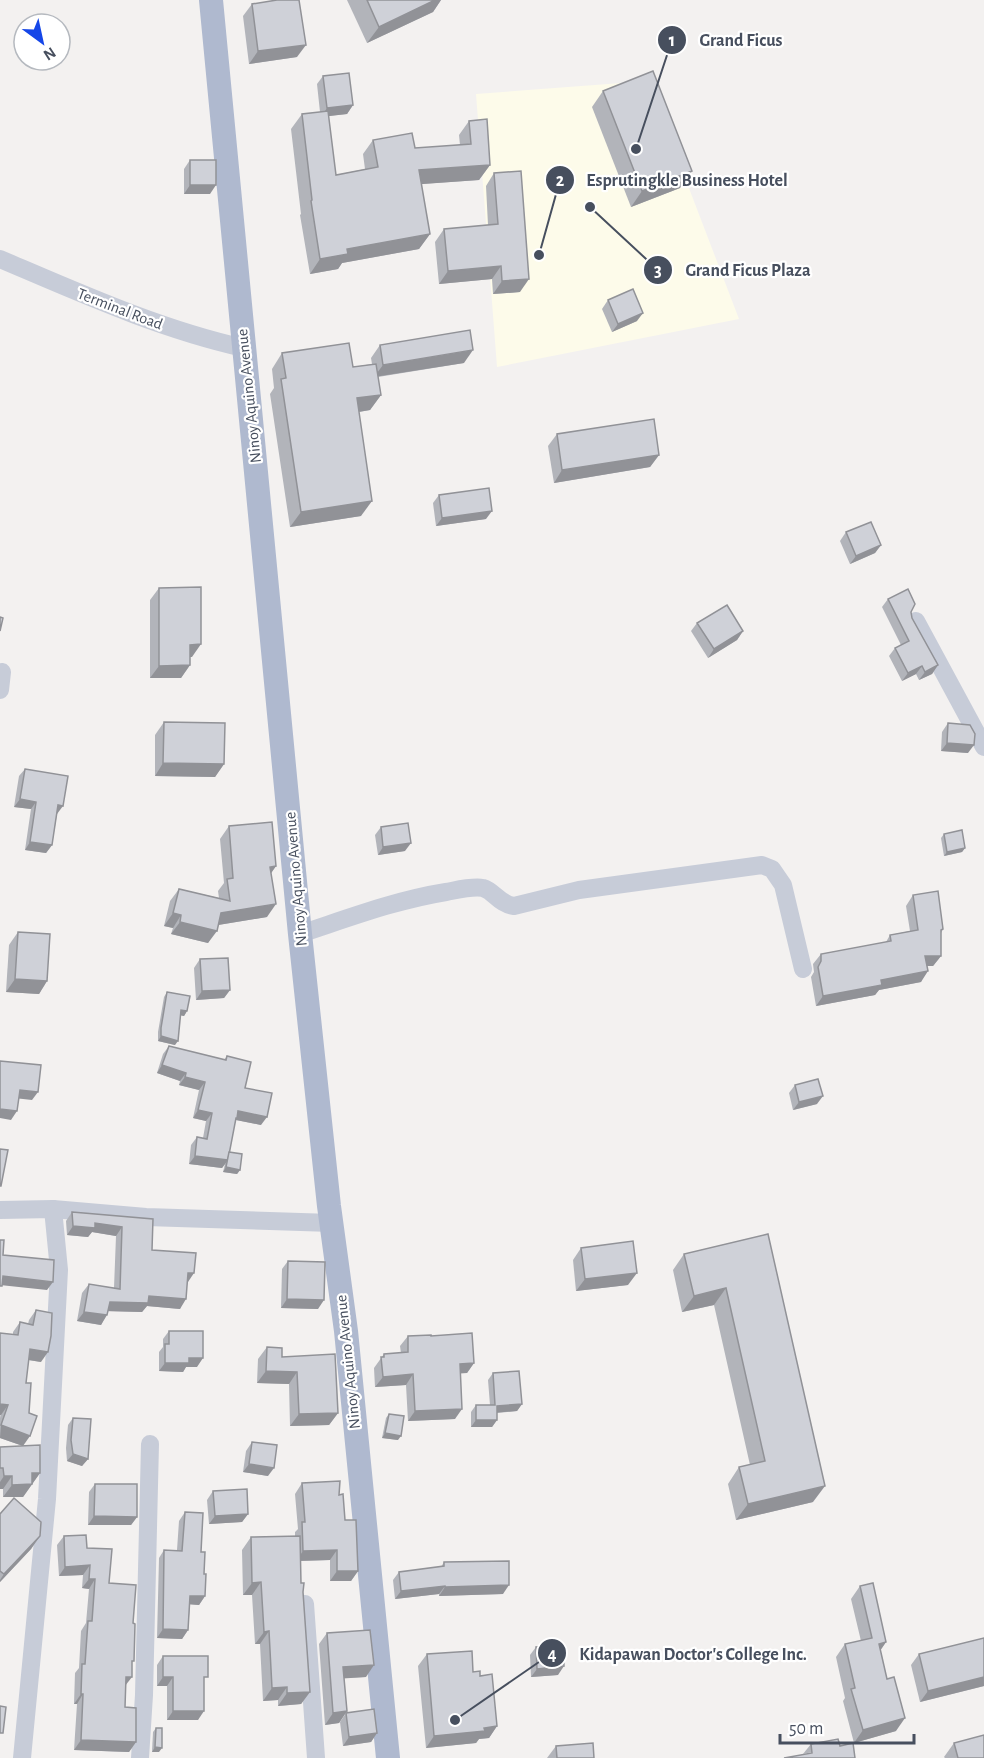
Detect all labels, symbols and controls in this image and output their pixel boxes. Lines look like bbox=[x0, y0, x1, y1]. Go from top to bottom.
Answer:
north arrow bbox=[12, 12, 72, 72]
callout: Grand Ficus bbox=[657, 22, 794, 58]
text: 1 bbox=[669, 32, 675, 50]
text: Grand Ficus bbox=[700, 32, 783, 50]
text: N bbox=[41, 44, 59, 63]
callout: Esprutingkle Business Hotel bbox=[545, 162, 800, 198]
text: 2 bbox=[556, 172, 565, 190]
text: Esprutingkle Business Hotel bbox=[586, 172, 788, 190]
callout: Grand Ficus Plaza bbox=[643, 252, 822, 288]
text: 3 bbox=[654, 262, 662, 280]
text: Grand Ficus Plaza bbox=[685, 262, 811, 280]
street label: Terminal Road bbox=[75, 285, 165, 333]
street label: Ninoy Aquino Avenue bbox=[234, 328, 265, 464]
street label: Ninoy Aquino Avenue bbox=[282, 811, 311, 947]
street label: Ninoy Aquino Avenue bbox=[333, 1294, 364, 1430]
callout: Kidapawan Doctor's College Inc. bbox=[537, 1635, 818, 1671]
text: 4 bbox=[547, 1646, 557, 1664]
text: Kidapawan Doctor's College Inc. bbox=[579, 1646, 807, 1664]
scale bar bbox=[780, 1707, 914, 1745]
text: 50 m bbox=[789, 1720, 823, 1738]

